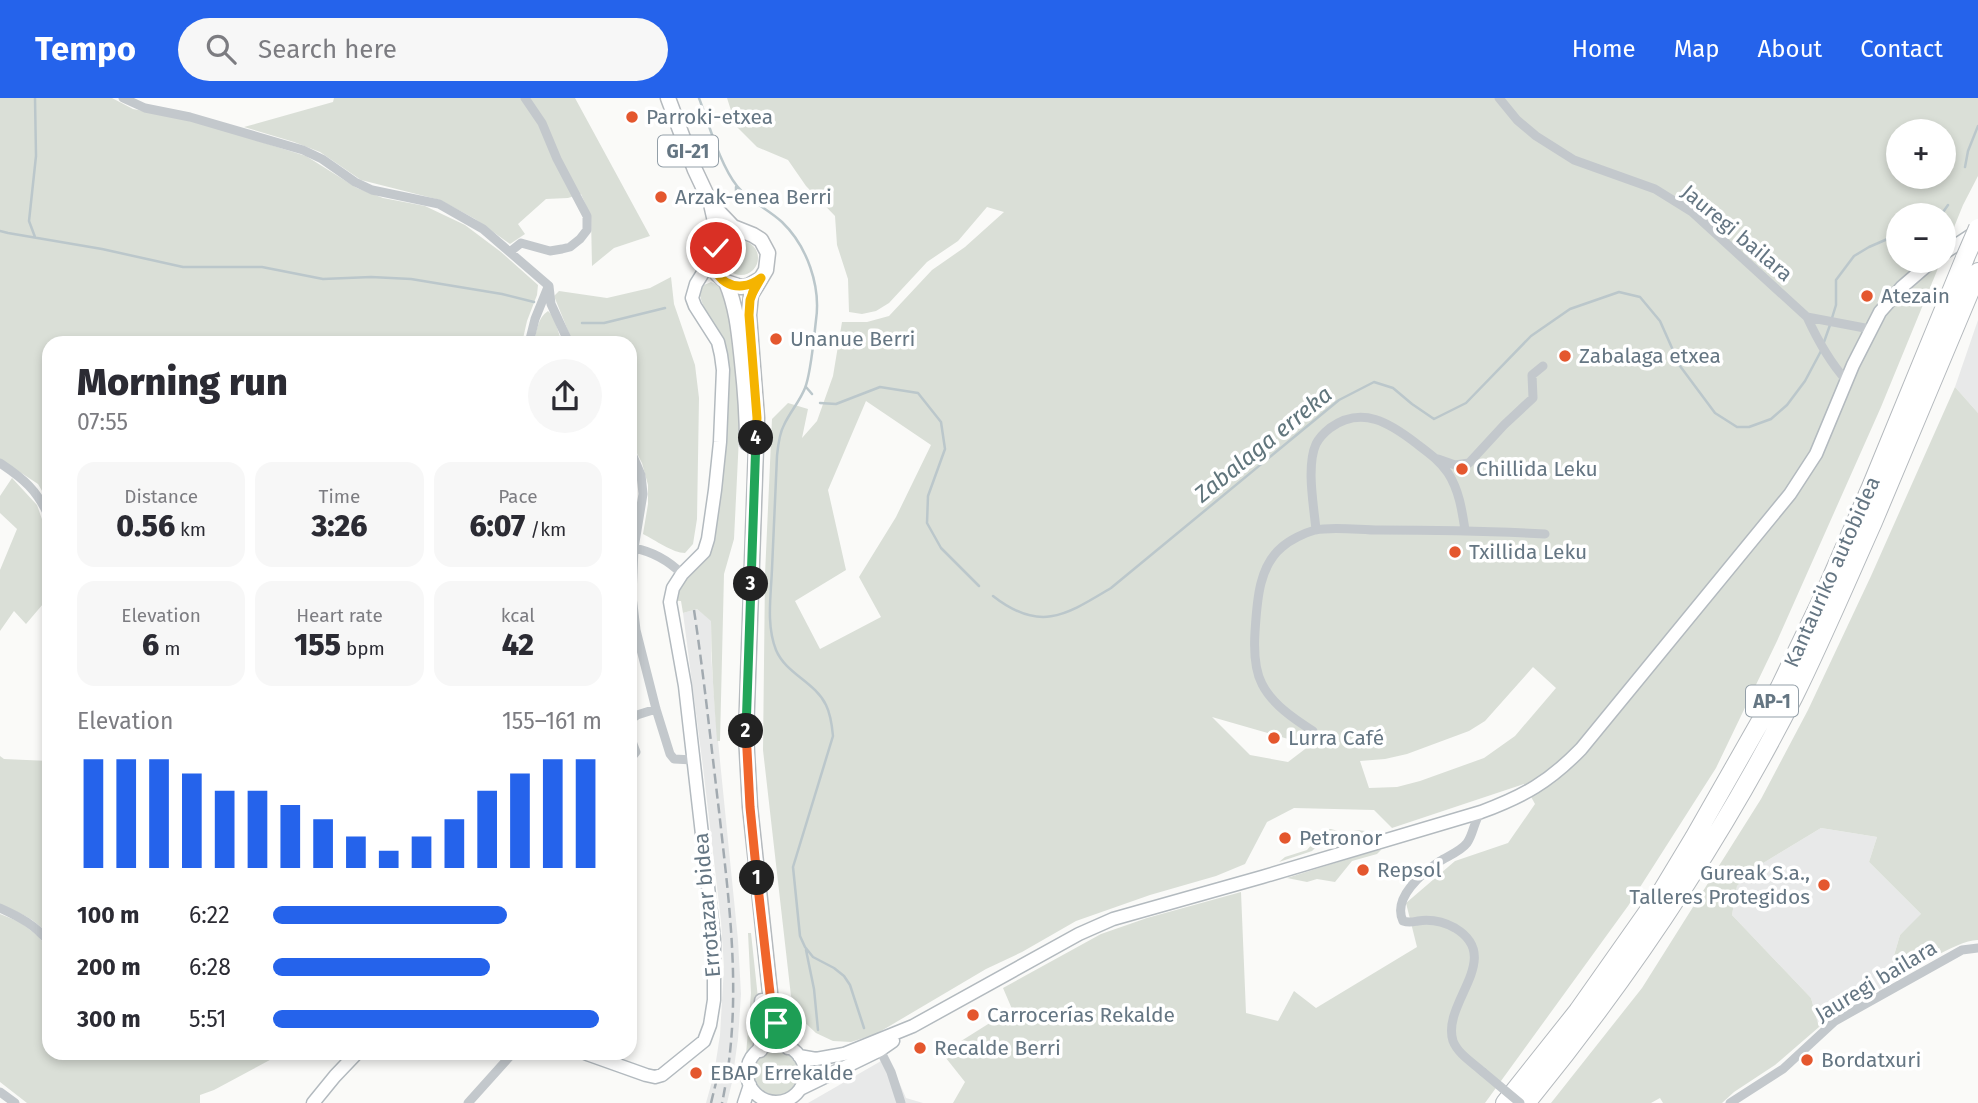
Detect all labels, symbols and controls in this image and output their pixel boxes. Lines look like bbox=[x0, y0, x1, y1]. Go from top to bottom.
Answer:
search box bbox=[178, 18, 668, 81]
text: Tempo bbox=[35, 29, 136, 69]
icon: search bbox=[202, 30, 240, 68]
text: Search here bbox=[258, 34, 397, 65]
text: Home bbox=[1572, 35, 1636, 63]
text: Map bbox=[1674, 35, 1720, 63]
text: About bbox=[1758, 35, 1822, 63]
text: Contact bbox=[1860, 35, 1943, 63]
place label: Parroki-etxea bbox=[646, 104, 773, 130]
marker: Parroki-etxea bbox=[624, 109, 640, 125]
map controls bbox=[1886, 119, 1956, 273]
button: + bbox=[1886, 119, 1956, 189]
road number: GI-21 bbox=[658, 136, 718, 166]
street label: Jauregi bailara bbox=[1676, 179, 1798, 287]
place label: Arzak-enea Berri bbox=[675, 184, 832, 210]
marker: Arzak-enea Berri bbox=[653, 189, 669, 205]
button: − bbox=[1886, 203, 1956, 273]
pin bbox=[686, 218, 746, 278]
icon: check bbox=[697, 229, 735, 267]
place label: Atezain bbox=[1881, 283, 1950, 309]
marker: Atezain bbox=[1859, 288, 1875, 304]
place label: Unanue Berri bbox=[790, 326, 916, 352]
marker: Unanue Berri bbox=[768, 331, 784, 347]
place label: Zabalaga etxea bbox=[1579, 343, 1721, 369]
marker: Zabalaga etxea bbox=[1557, 348, 1573, 364]
text: Morning run bbox=[77, 359, 288, 405]
button: share bbox=[528, 359, 602, 433]
water label: Zabalaga erreka bbox=[1188, 380, 1338, 509]
text: 07:55 bbox=[77, 408, 128, 436]
pin: 4 bbox=[738, 420, 774, 456]
text: 4 bbox=[750, 426, 761, 449]
place label: Chillida Leku bbox=[1476, 456, 1598, 482]
marker: Chillida Leku bbox=[1454, 461, 1470, 477]
street label: Kantauriko autobidea bbox=[1778, 473, 1886, 671]
text: Distance bbox=[124, 485, 198, 508]
text: Time bbox=[319, 485, 360, 508]
text: Pace bbox=[498, 485, 538, 508]
text: 0.56 bbox=[116, 508, 175, 544]
text: 3:26 bbox=[312, 508, 367, 544]
text: 6:07 bbox=[469, 508, 525, 544]
text: km bbox=[175, 518, 206, 541]
text: /km bbox=[525, 518, 566, 541]
place label: Txillida Leku bbox=[1469, 539, 1587, 565]
marker: Txillida Leku bbox=[1447, 544, 1463, 560]
pin: 3 bbox=[734, 566, 768, 602]
text: 3 bbox=[746, 572, 755, 595]
text: Elevation bbox=[121, 604, 201, 627]
text: Heart rate bbox=[296, 604, 383, 627]
text: kcal bbox=[501, 604, 535, 627]
text: 6 bbox=[142, 627, 159, 663]
text: 155 bbox=[294, 627, 341, 663]
text: 42 bbox=[502, 627, 534, 663]
text: m bbox=[159, 637, 180, 660]
text: bpm bbox=[341, 637, 385, 660]
road number: AP-1 bbox=[1746, 686, 1798, 716]
text: Elevation bbox=[77, 707, 173, 735]
text: 155–161 m bbox=[502, 707, 602, 735]
pin: 2 bbox=[728, 714, 764, 748]
text: 2 bbox=[741, 719, 750, 742]
place label: Lurra Café bbox=[1288, 725, 1384, 751]
marker: Lurra Café bbox=[1266, 730, 1282, 746]
place label: Petronor bbox=[1299, 825, 1382, 851]
marker: Petronor bbox=[1277, 830, 1293, 846]
street label: Errotazar bidea bbox=[688, 831, 726, 979]
place label: Repsol bbox=[1377, 857, 1442, 883]
pin: 1 bbox=[740, 860, 774, 896]
place label: Gureak S.a., Talleres Protegidos bbox=[1629, 860, 1810, 910]
marker: Repsol bbox=[1355, 862, 1371, 878]
text: 1 bbox=[752, 866, 761, 889]
marker: Gureak S.a., Talleres Protegidos bbox=[1816, 877, 1832, 893]
text: 100 m bbox=[77, 901, 139, 929]
text: 6:22 bbox=[189, 901, 230, 929]
street label: Jauregi bailara bbox=[1810, 935, 1942, 1027]
text: 200 m bbox=[77, 953, 141, 981]
text: 6:28 bbox=[189, 953, 231, 981]
pin bbox=[746, 993, 806, 1053]
place label: Carrocerías Rekalde bbox=[987, 1002, 1175, 1028]
icon: arrive bbox=[757, 1004, 795, 1042]
text: 300 m bbox=[77, 1005, 141, 1033]
text: 5:51 bbox=[189, 1005, 226, 1033]
marker: Carrocerías Rekalde bbox=[965, 1007, 981, 1023]
place label: Recalde Berri bbox=[934, 1035, 1061, 1061]
marker: Recalde Berri bbox=[912, 1040, 928, 1056]
place label: Bordatxuri bbox=[1821, 1047, 1921, 1073]
marker: Bordatxuri bbox=[1799, 1052, 1815, 1068]
place label: EBAP Errekalde bbox=[710, 1060, 853, 1086]
marker: EBAP Errekalde bbox=[688, 1065, 704, 1081]

